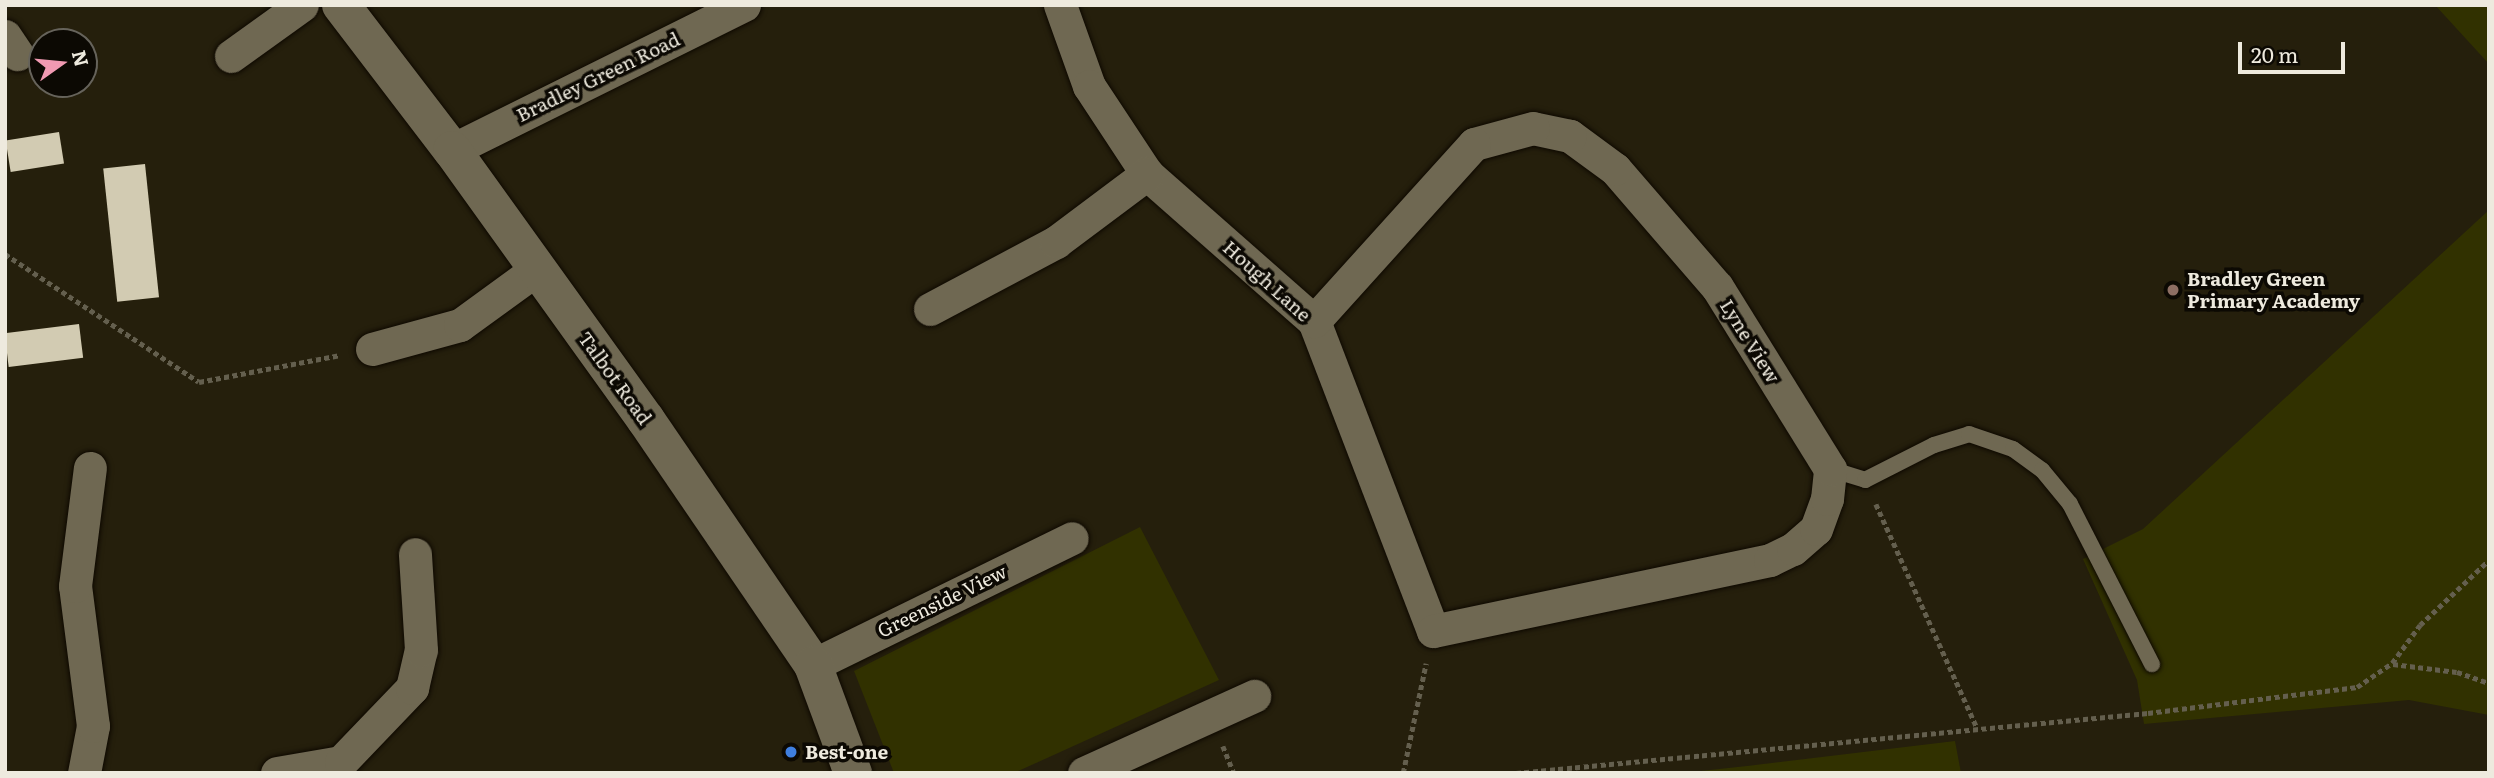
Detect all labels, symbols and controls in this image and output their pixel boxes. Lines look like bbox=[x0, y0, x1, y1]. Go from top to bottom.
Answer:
north arrow bbox=[28, 28, 98, 98]
street label: Bradley Green Road bbox=[513, 28, 683, 126]
scale bar bbox=[2242, 28, 2349, 72]
text: 20 m bbox=[2251, 38, 2298, 69]
text: N bbox=[66, 47, 97, 69]
street label: Hough Lane bbox=[1218, 236, 1316, 326]
place label: Bradley Green Primary Academy bbox=[2187, 268, 2360, 312]
marker: Bradley Green Primary Academy bbox=[2165, 282, 2181, 298]
street label: Lyne View bbox=[1715, 295, 1785, 387]
street label: Talbot Road bbox=[574, 327, 656, 429]
street label: Greenside View bbox=[874, 560, 1010, 642]
place label: Best-one bbox=[805, 741, 888, 763]
marker: Best-one bbox=[783, 744, 799, 760]

